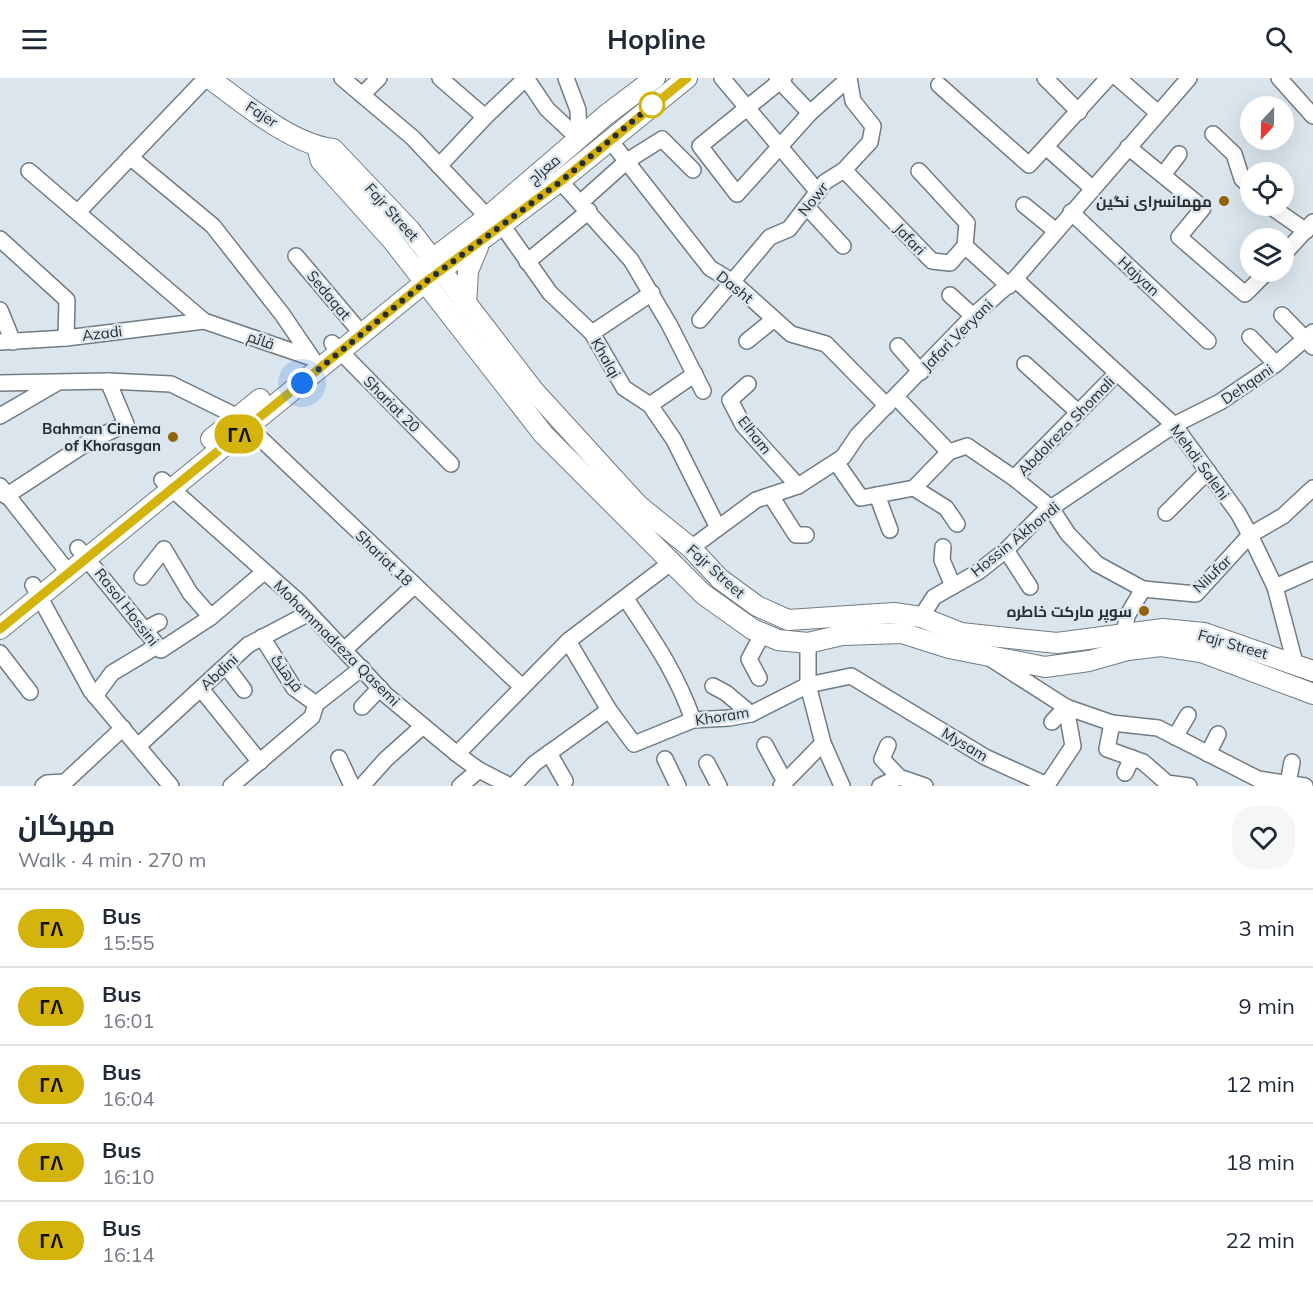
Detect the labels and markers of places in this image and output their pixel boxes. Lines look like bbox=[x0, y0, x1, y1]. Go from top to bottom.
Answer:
unlabelled marker bbox=[639, 92, 665, 118]
place label: مهمانسرای نگین bbox=[1096, 192, 1212, 211]
marker: مهمانسرای نگین bbox=[1217, 194, 1231, 208]
place label: Bahman Cinema of Khorasgan bbox=[42, 419, 161, 455]
marker: Bahman Cinema of Khorasgan bbox=[166, 430, 180, 444]
place label: سوپر مارکت خاطره bbox=[1007, 602, 1132, 623]
marker: سوپر مارکت خاطره bbox=[1137, 604, 1151, 618]

